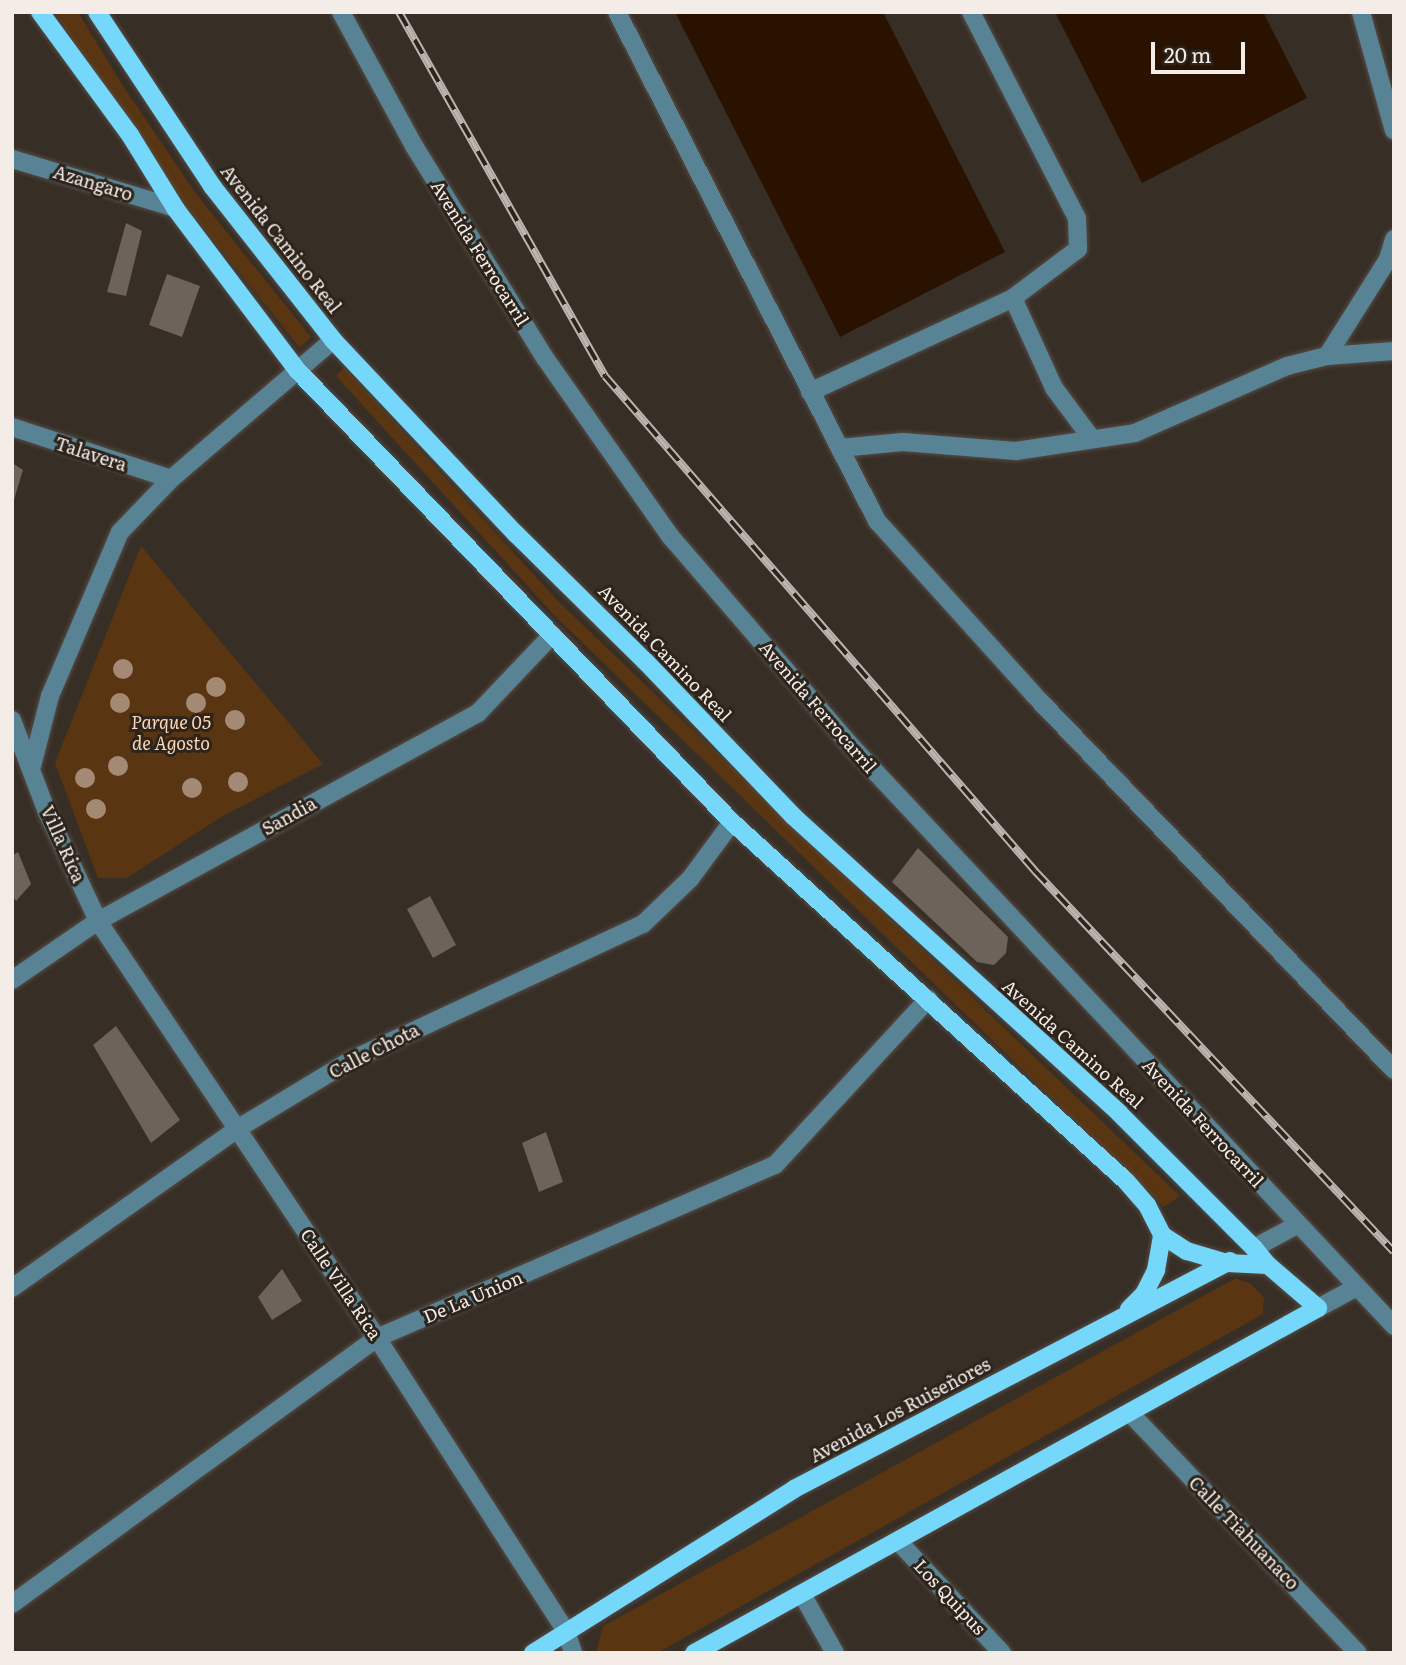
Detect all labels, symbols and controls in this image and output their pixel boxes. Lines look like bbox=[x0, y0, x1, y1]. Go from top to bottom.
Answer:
scale bar bbox=[1154, 28, 1248, 72]
text: 20 m bbox=[1164, 38, 1211, 69]
street label: Azangaro bbox=[51, 161, 135, 205]
street label: Avenida Camino Real bbox=[216, 161, 346, 317]
street label: Avenida Ferrocarril bbox=[426, 176, 534, 330]
street label: Talavera bbox=[52, 432, 130, 476]
street label: Avenida Camino Real bbox=[594, 580, 736, 726]
street label: Avenida Ferrocarril bbox=[755, 637, 881, 777]
park label: Parque 05 de Agosto bbox=[131, 712, 211, 754]
street label: Sandia bbox=[258, 792, 320, 840]
street label: Villa Rica bbox=[36, 802, 90, 886]
street label: Avenida Camino Real bbox=[998, 975, 1148, 1113]
street label: Calle Chota bbox=[325, 1019, 423, 1083]
street label: Avenida Ferrocarril bbox=[1138, 1054, 1268, 1192]
street label: Calle Villa Rica bbox=[296, 1224, 386, 1344]
street label: De La Union bbox=[420, 1266, 526, 1328]
street label: Avenida Los Ruiseñores bbox=[806, 1353, 994, 1467]
street label: Calle Tiahuanaco bbox=[1184, 1472, 1304, 1594]
street label: Los Quipus bbox=[910, 1555, 990, 1639]

